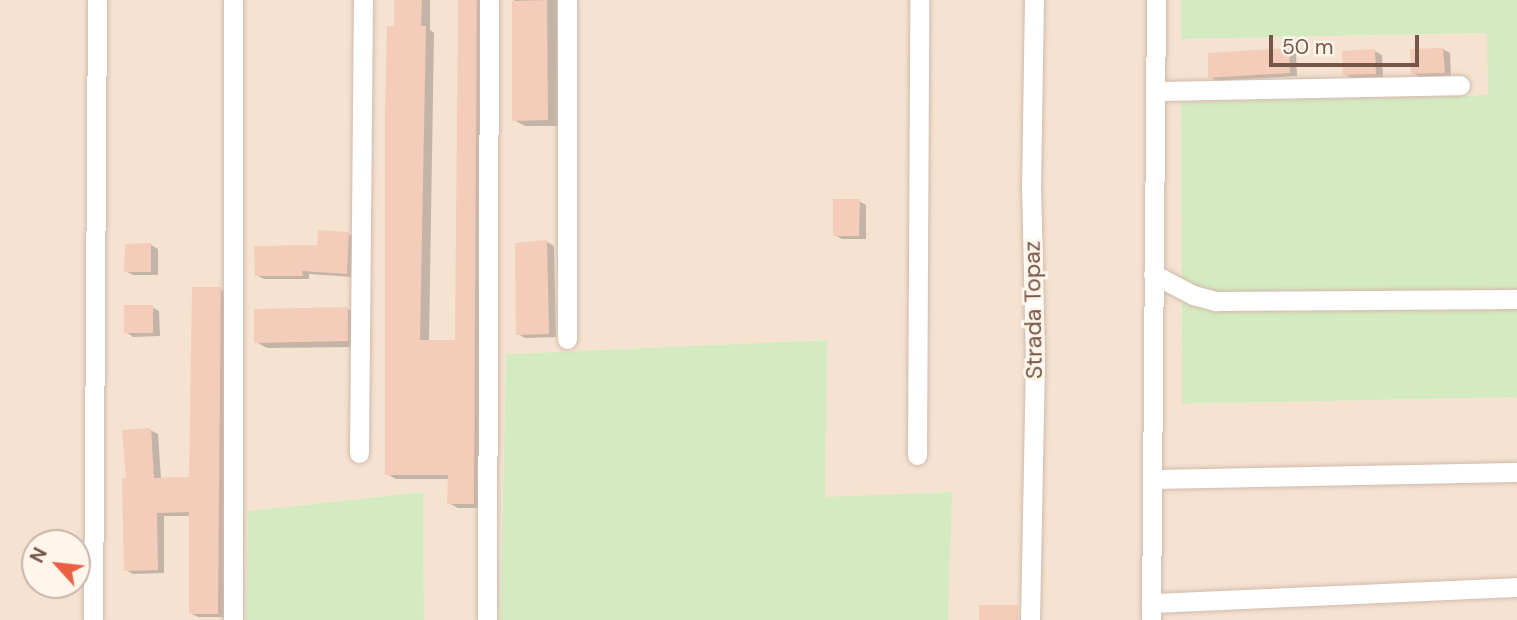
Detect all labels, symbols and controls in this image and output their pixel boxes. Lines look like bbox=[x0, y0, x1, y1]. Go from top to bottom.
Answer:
scale bar bbox=[1272, 21, 1422, 65]
text: 50 m bbox=[1282, 33, 1333, 61]
street label: Strada Topaz bbox=[1018, 241, 1048, 379]
north arrow bbox=[21, 529, 91, 599]
text: N bbox=[24, 543, 53, 567]

